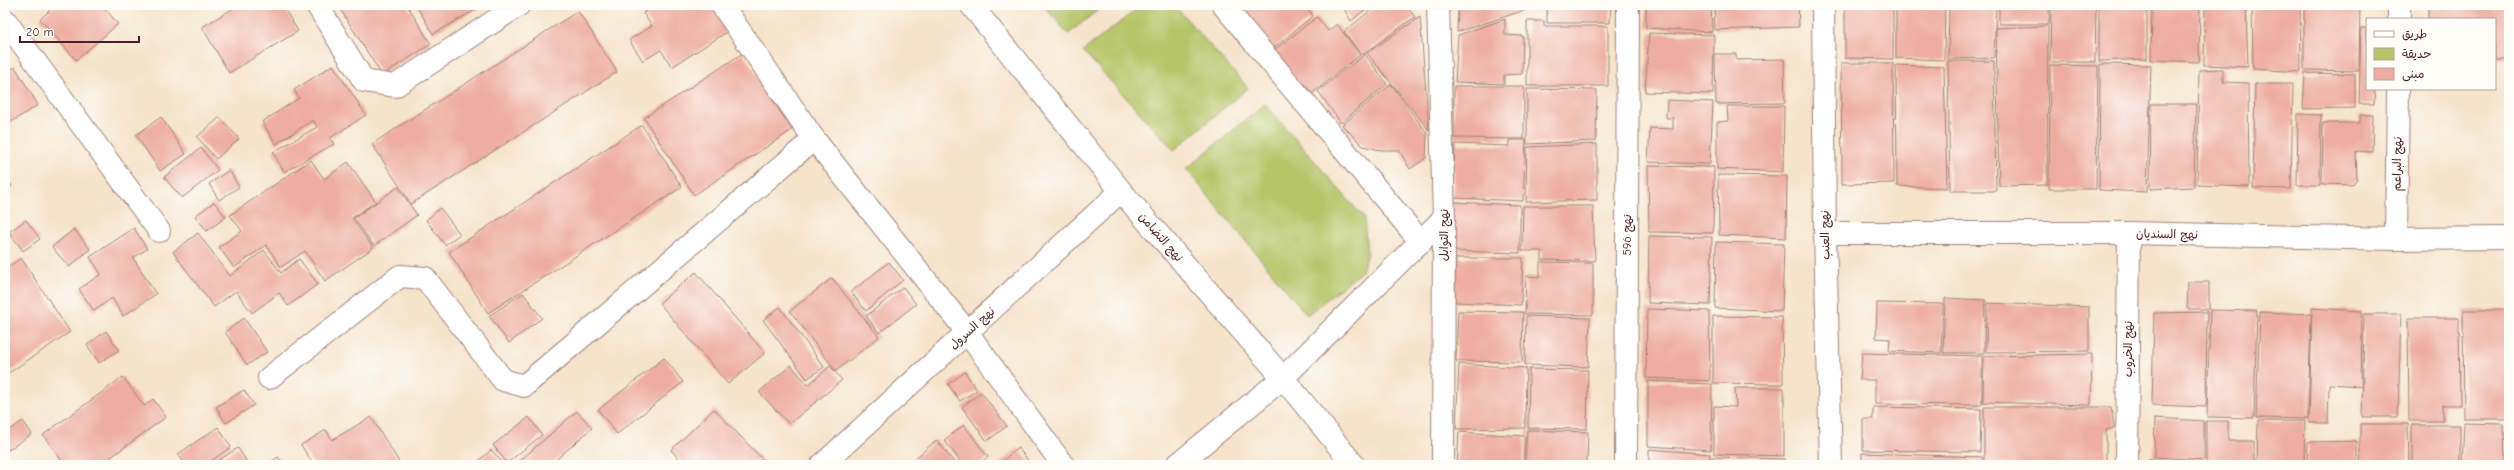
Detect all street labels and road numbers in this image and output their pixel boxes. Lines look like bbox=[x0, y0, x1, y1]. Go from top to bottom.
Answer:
street label: نهج البراعم bbox=[2390, 136, 2406, 192]
street label: نهج التوابل bbox=[1437, 209, 1453, 261]
street label: نهج التضامن bbox=[1134, 210, 1186, 266]
street label: نهج العنب bbox=[1818, 210, 1834, 260]
street label: نهج 596 bbox=[1620, 214, 1636, 256]
street label: نهج السنديان bbox=[2136, 226, 2198, 244]
street label: نهج السرول bbox=[946, 304, 999, 354]
street label: نهج الخروب bbox=[2121, 321, 2137, 377]

